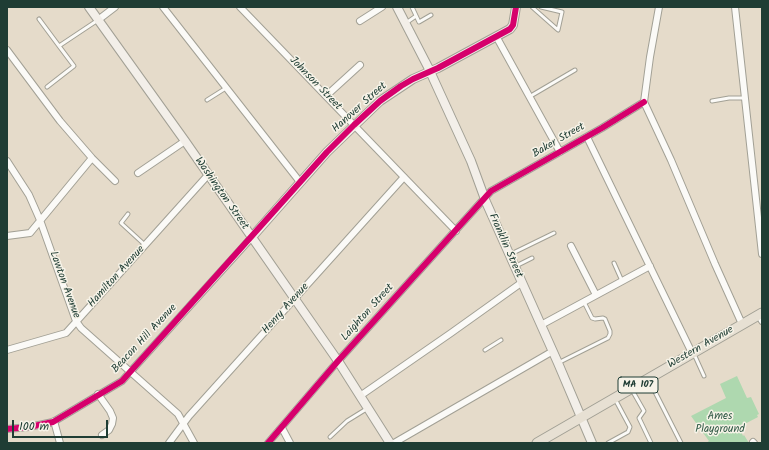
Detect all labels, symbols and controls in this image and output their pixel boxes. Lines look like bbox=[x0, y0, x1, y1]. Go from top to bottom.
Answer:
street label: Johnson Street bbox=[286, 54, 344, 114]
street label: Hanover Street bbox=[330, 80, 390, 136]
street label: Baker Street bbox=[530, 121, 588, 161]
street label: Washington Street bbox=[191, 155, 251, 233]
street label: Franklin Street bbox=[485, 212, 525, 280]
street label: Hamilton Avenue bbox=[86, 243, 148, 311]
street label: Lawton Avenue bbox=[46, 250, 82, 320]
street label: Henry Avenue bbox=[260, 281, 312, 337]
street label: Laighton Street bbox=[339, 282, 397, 344]
street label: Beacon Hill Avenue bbox=[110, 302, 180, 376]
street label: Western Avenue bbox=[666, 324, 736, 372]
road number: MA 107 bbox=[618, 377, 658, 393]
park label: Ames Playground bbox=[695, 410, 745, 436]
scale bar bbox=[14, 412, 110, 438]
text: 100 m bbox=[19, 417, 49, 436]

